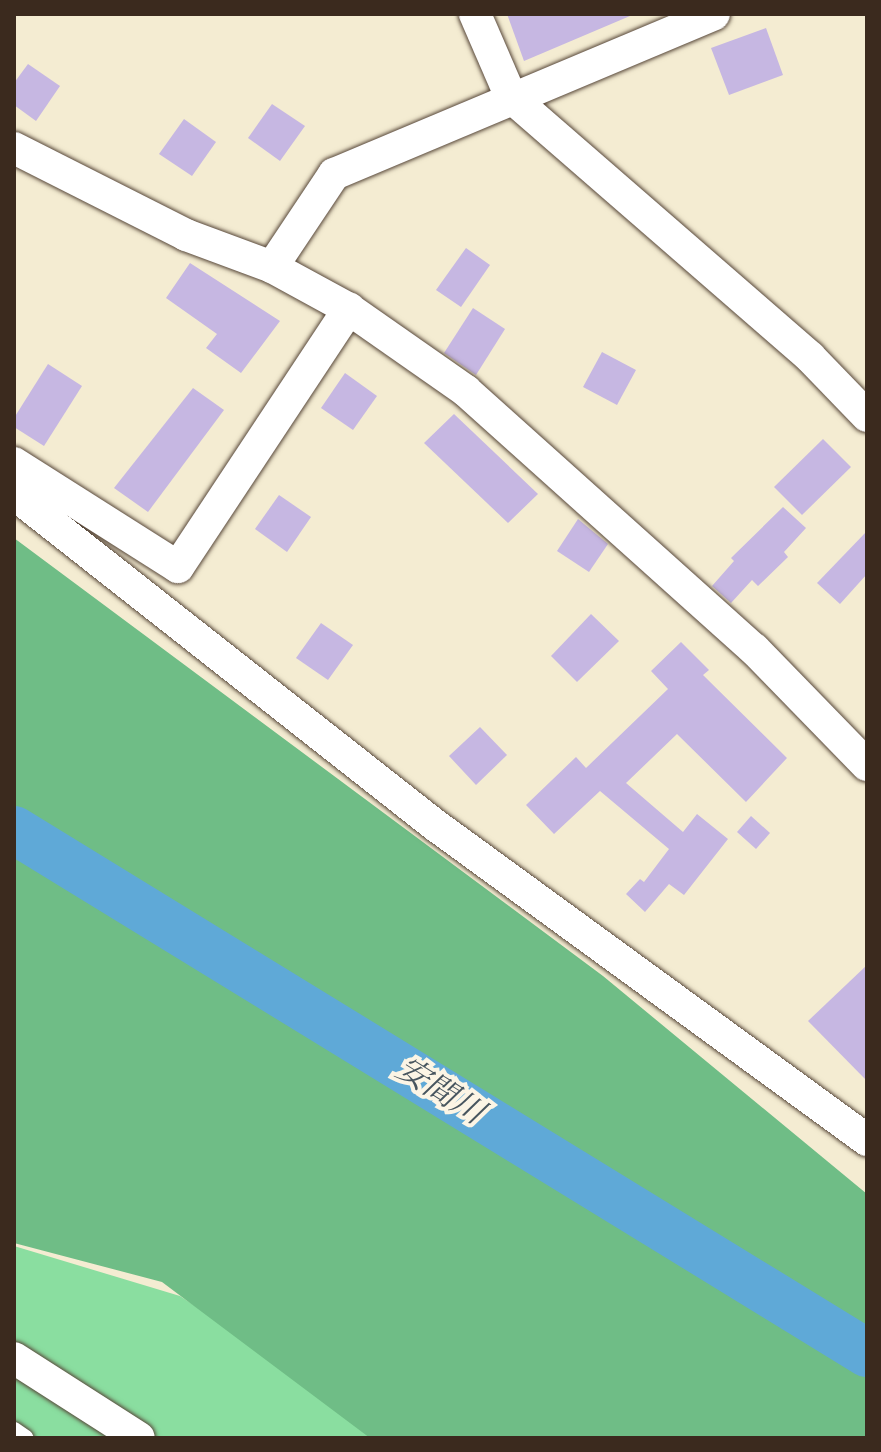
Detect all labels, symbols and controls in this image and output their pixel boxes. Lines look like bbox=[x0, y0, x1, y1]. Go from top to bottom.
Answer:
water label: 安間川 bbox=[389, 1049, 491, 1133]

